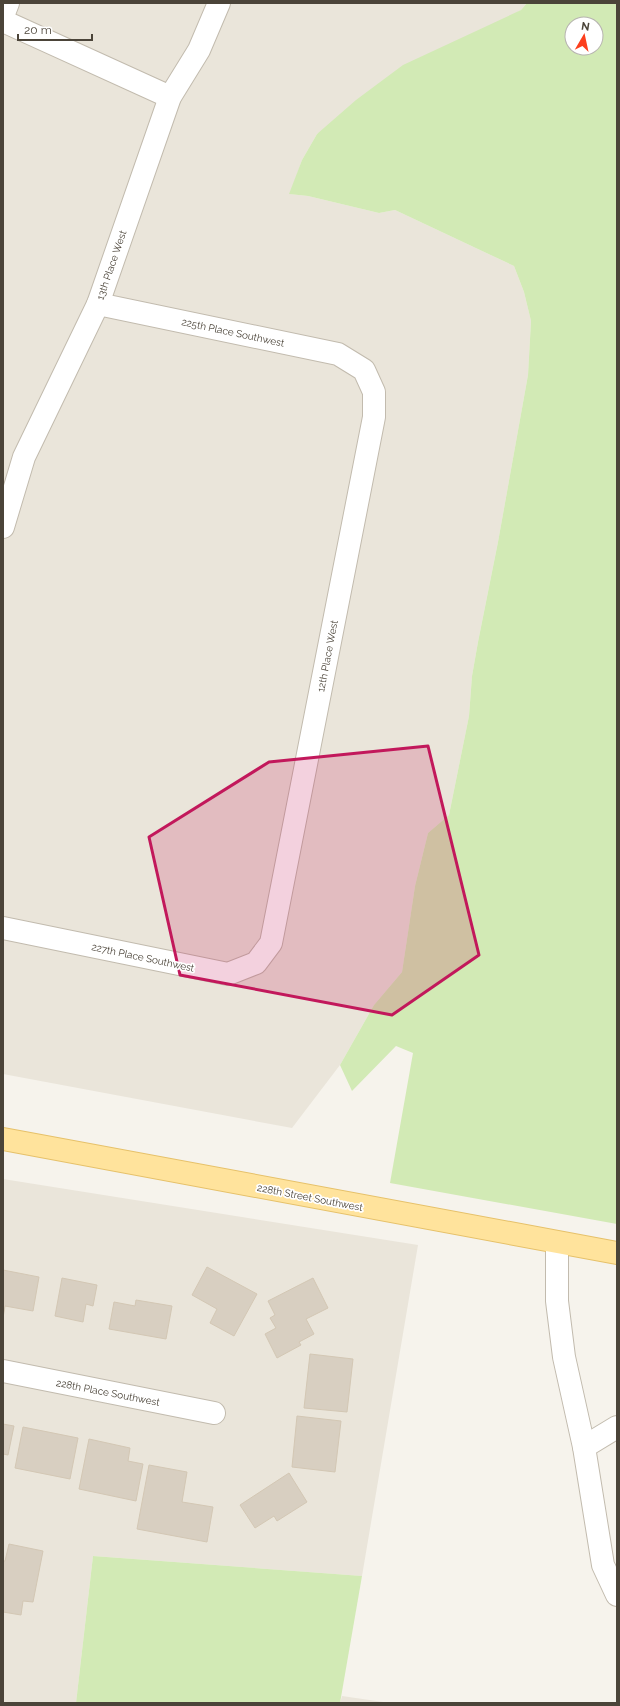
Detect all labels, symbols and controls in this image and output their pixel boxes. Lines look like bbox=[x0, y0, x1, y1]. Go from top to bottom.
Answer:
scale bar bbox=[18, 16, 92, 42]
north arrow bbox=[564, 16, 604, 56]
text: N bbox=[580, 20, 591, 34]
text: 20 m bbox=[24, 23, 52, 37]
street label: 13th Place West bbox=[94, 228, 129, 302]
street label: 225th Place Southwest bbox=[180, 316, 286, 349]
street label: 12th Place West bbox=[315, 619, 340, 693]
street label: 227th Place Southwest bbox=[91, 941, 196, 974]
street label: 228th Street Southwest bbox=[256, 1182, 364, 1213]
street label: 228th Place Southwest bbox=[55, 1377, 161, 1408]

